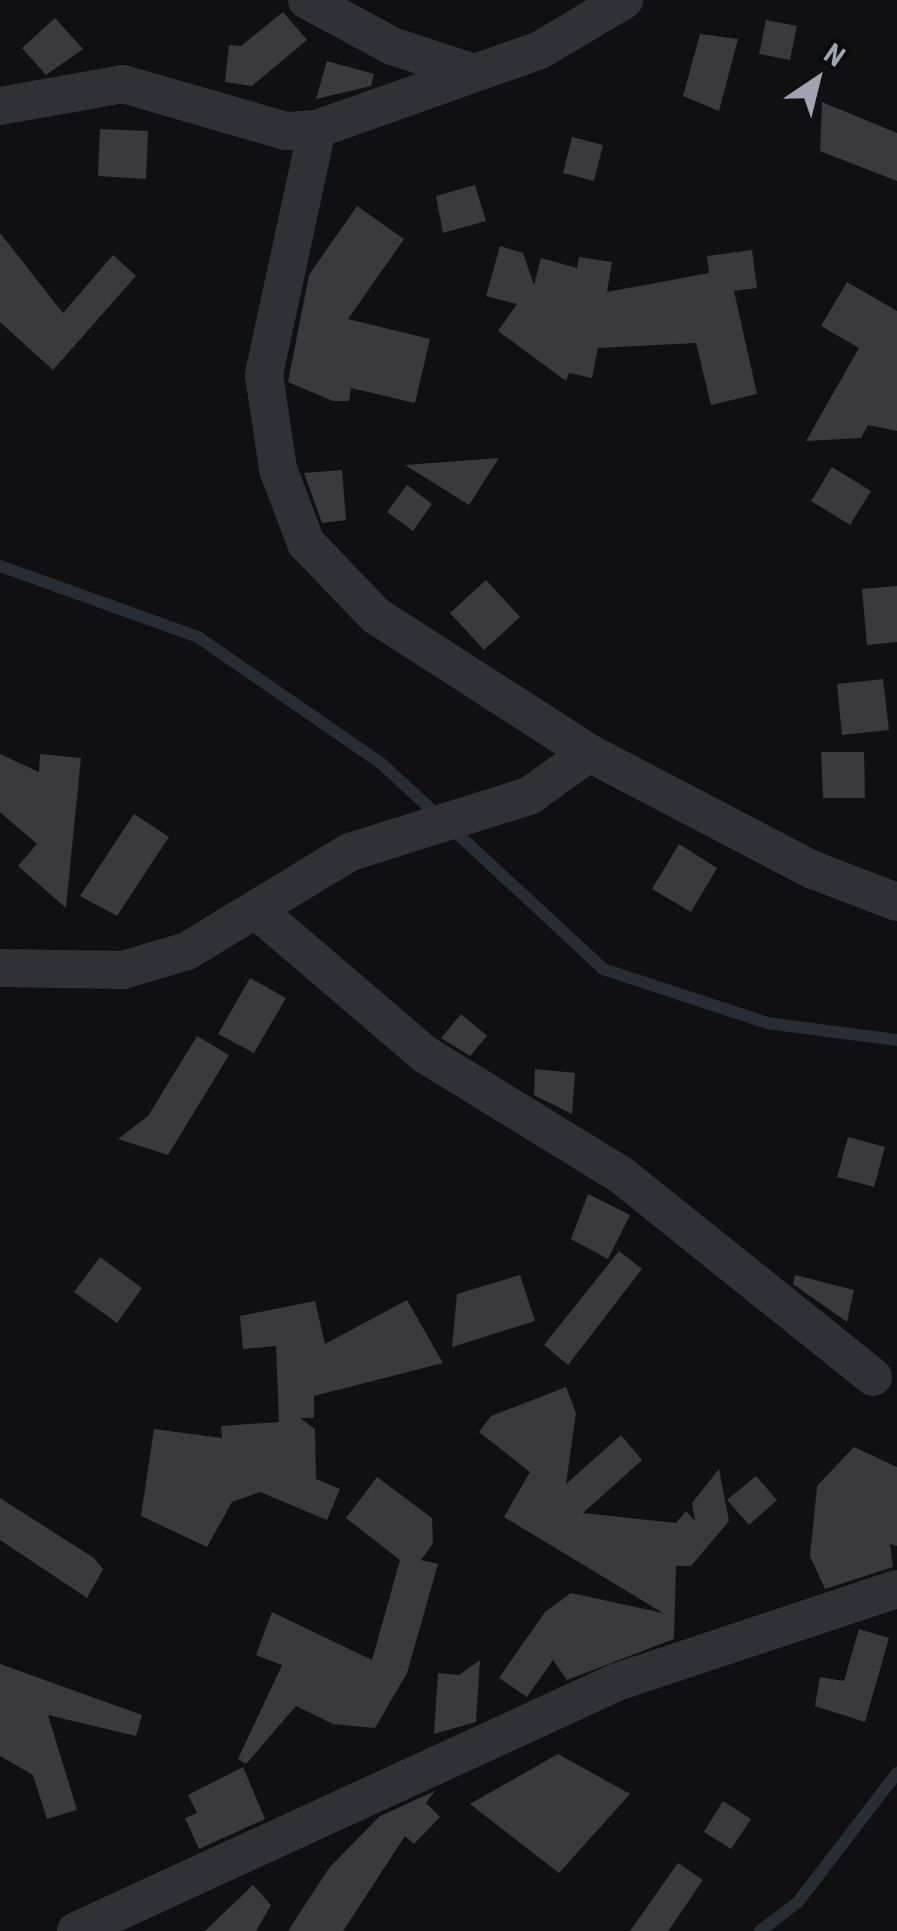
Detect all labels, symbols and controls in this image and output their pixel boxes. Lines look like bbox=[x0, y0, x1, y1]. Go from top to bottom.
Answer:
north arrow bbox=[767, 30, 867, 130]
text: N bbox=[818, 37, 851, 73]

